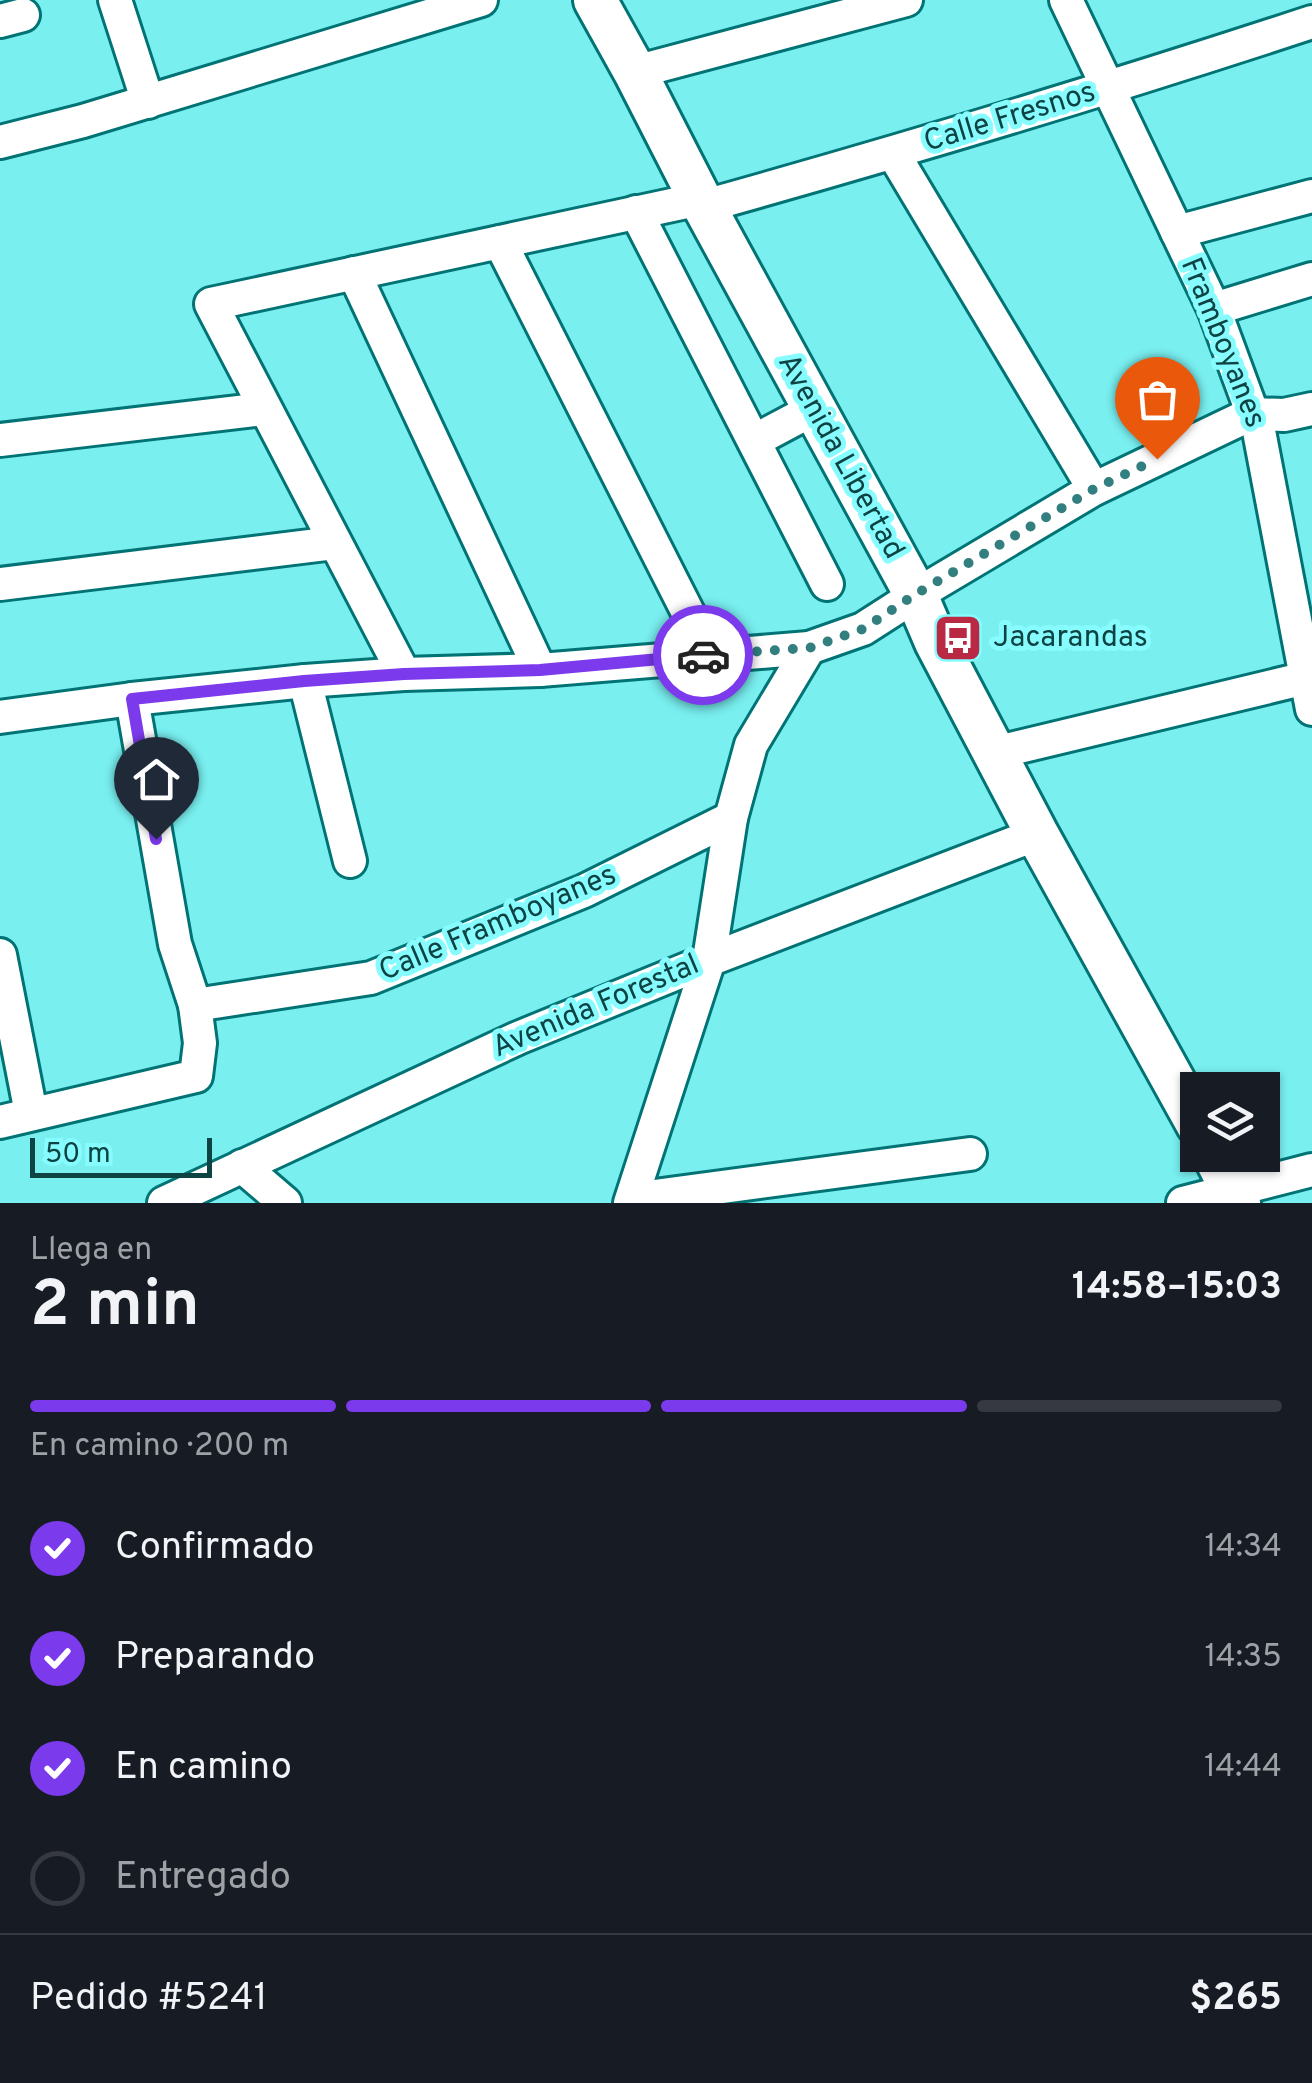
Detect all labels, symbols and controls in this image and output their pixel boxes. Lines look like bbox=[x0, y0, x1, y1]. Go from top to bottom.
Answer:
street label: Calle Fresnos bbox=[920, 74, 1100, 162]
street label: Framboyanes bbox=[1171, 253, 1273, 433]
street label: Avenida Libertad bbox=[768, 348, 912, 566]
pin bbox=[1115, 357, 1200, 460]
icon: bag bbox=[1130, 372, 1185, 427]
courier bbox=[653, 605, 753, 705]
bus stop icon: Jacarandas bbox=[932, 612, 984, 664]
place label: Jacarandas bbox=[993, 620, 1148, 657]
icon: car bbox=[676, 628, 731, 683]
pin bbox=[114, 737, 199, 840]
icon: home bbox=[129, 752, 184, 807]
street label: Calle Framboyanes bbox=[374, 857, 622, 991]
street label: Avenida Forestal bbox=[487, 947, 705, 1067]
map controls bbox=[1180, 1072, 1280, 1172]
button: layers bbox=[1180, 1072, 1280, 1172]
scale bar bbox=[30, 1133, 212, 1178]
text: 50 m bbox=[45, 1137, 111, 1173]
text: Llega en bbox=[30, 1231, 152, 1271]
text: 14:58–15:03 bbox=[1072, 1264, 1282, 1313]
text: 2 min bbox=[30, 1267, 200, 1349]
text: En camino · 200 m bbox=[30, 1427, 289, 1467]
icon: check bbox=[30, 1521, 85, 1576]
text: Confirmado bbox=[115, 1524, 315, 1573]
text: 14:34 bbox=[1204, 1528, 1282, 1568]
icon: check bbox=[30, 1631, 85, 1686]
text: Preparando bbox=[115, 1634, 315, 1683]
text: 14:35 bbox=[1204, 1638, 1282, 1678]
icon: check bbox=[30, 1741, 85, 1796]
text: En camino bbox=[115, 1744, 292, 1793]
text: 14:44 bbox=[1204, 1748, 1282, 1788]
text: Entregado bbox=[115, 1854, 291, 1903]
text: Pedido #5241 bbox=[30, 1975, 268, 2024]
text: $265 bbox=[1189, 1975, 1282, 2024]

